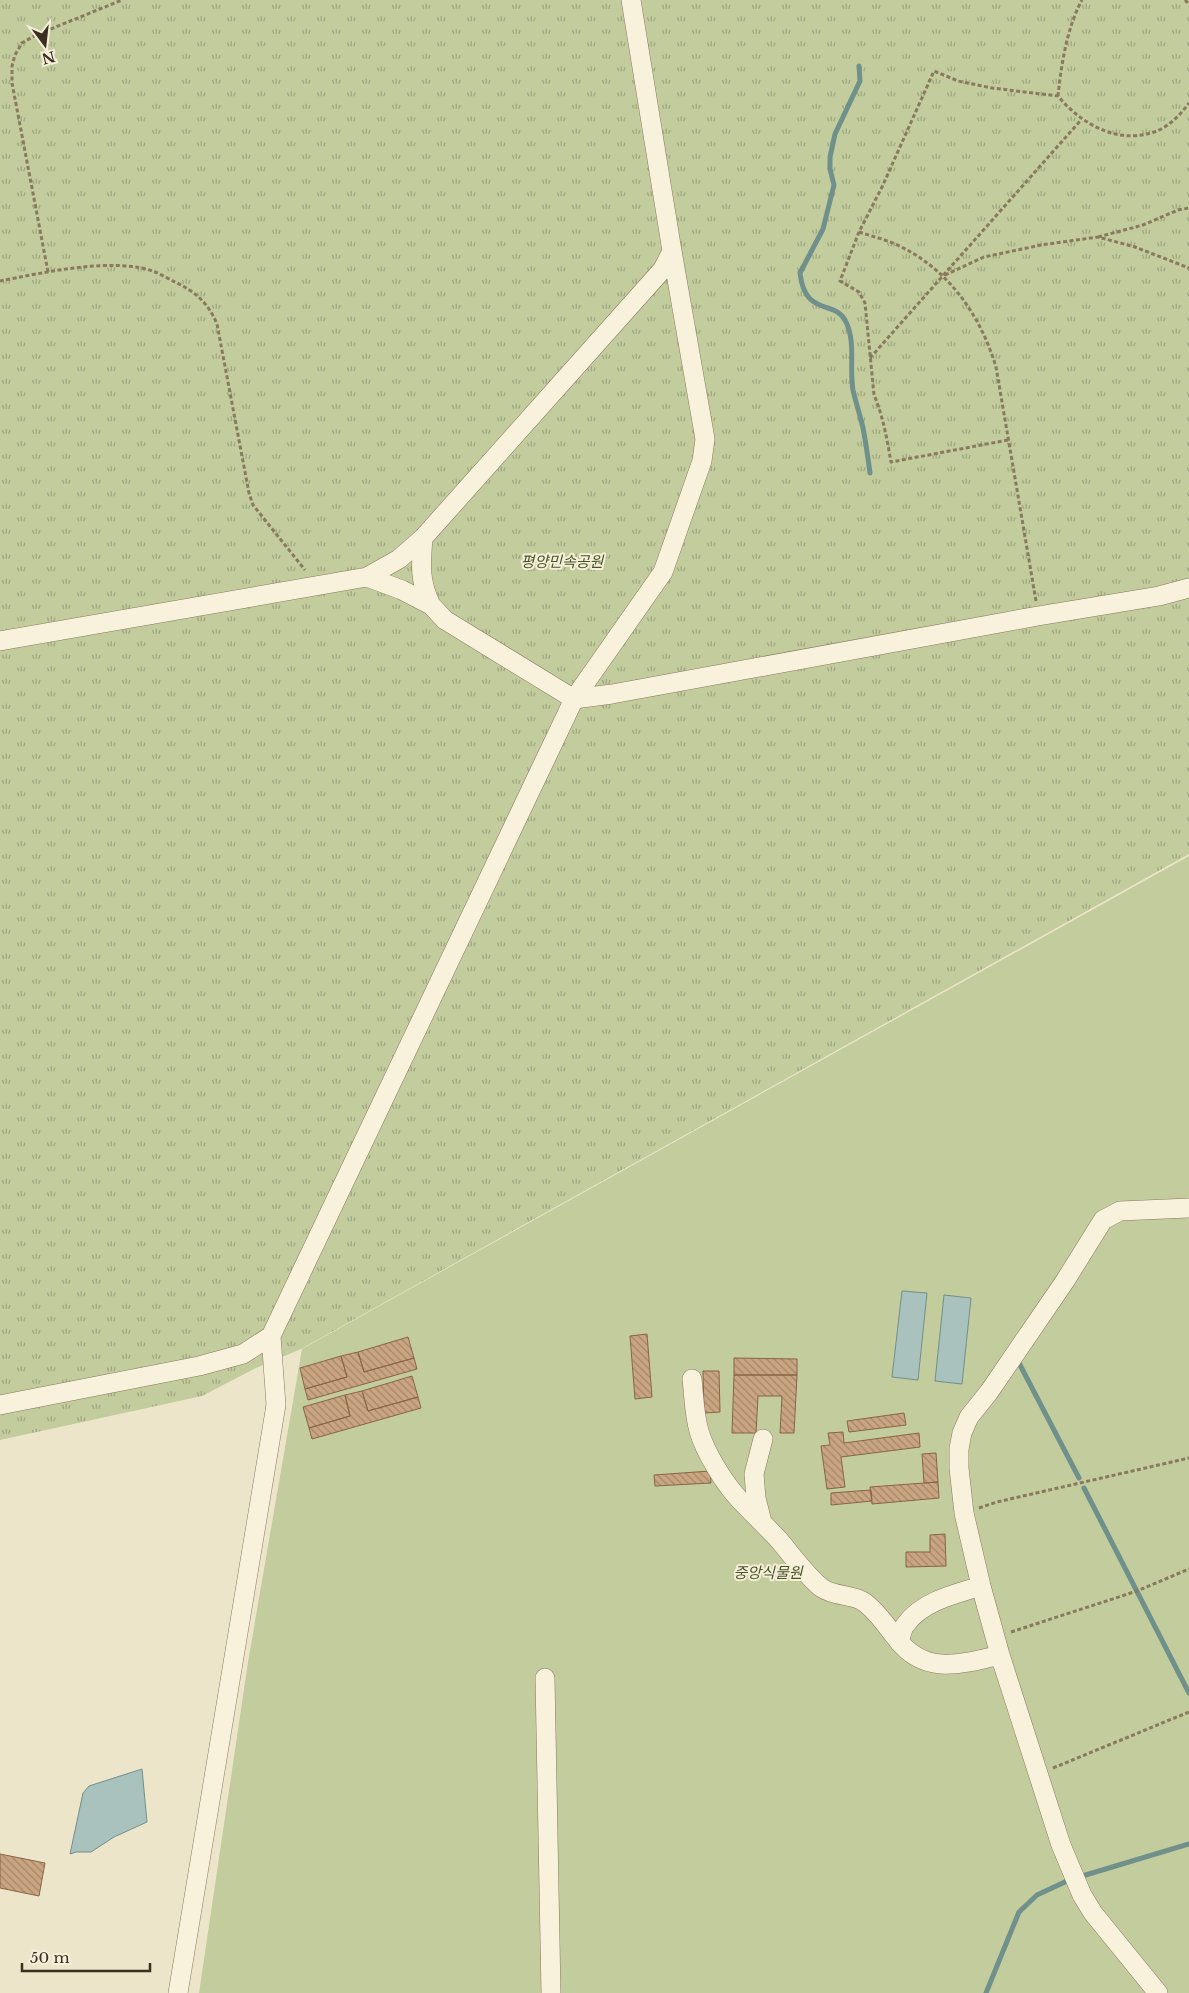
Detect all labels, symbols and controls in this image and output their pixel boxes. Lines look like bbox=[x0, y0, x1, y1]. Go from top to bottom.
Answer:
north arrow bbox=[20, 20, 70, 70]
text: N bbox=[40, 47, 57, 68]
park label: 평양민속공원 bbox=[521, 552, 605, 571]
park label: 중앙식물원 bbox=[733, 1563, 804, 1582]
scale bar bbox=[22, 1940, 150, 1972]
text: 50 m bbox=[30, 1948, 70, 1967]

